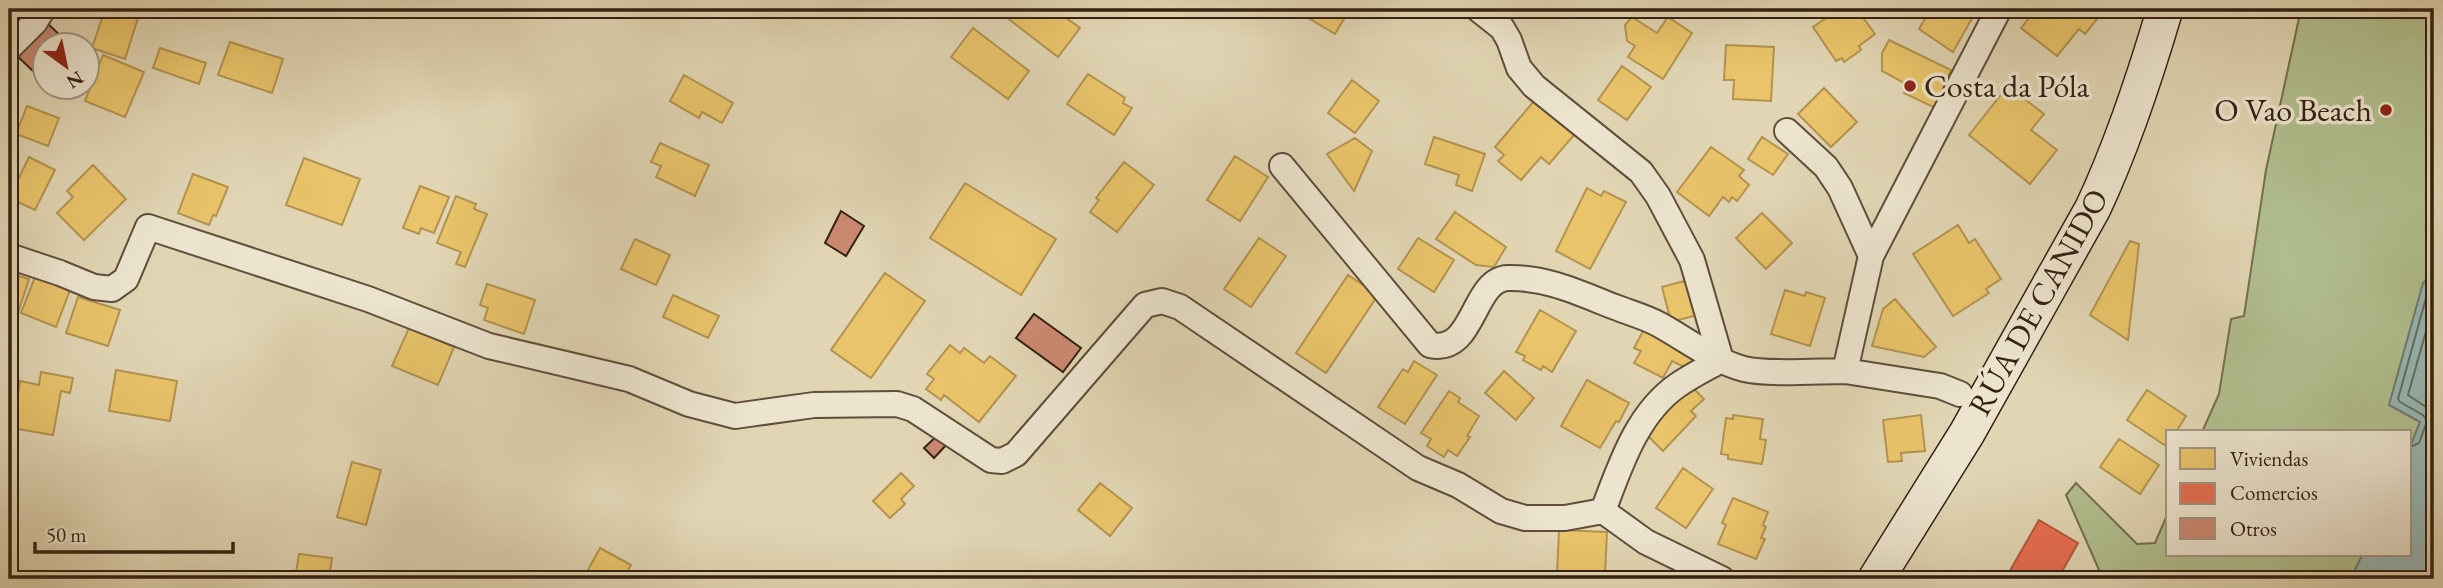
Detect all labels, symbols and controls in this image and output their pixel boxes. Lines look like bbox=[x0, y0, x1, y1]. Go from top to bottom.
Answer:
north arrow bbox=[32, 32, 102, 102]
text: N bbox=[61, 65, 88, 95]
place label: Costa da Póla bbox=[1924, 65, 2090, 107]
marker: Costa da Póla bbox=[1902, 78, 1918, 94]
place label: O Vao Beach bbox=[2214, 89, 2372, 131]
marker: O Vao Beach bbox=[2378, 102, 2394, 118]
street label: RÚA DE CANIDO bbox=[1958, 181, 2118, 423]
legend bbox=[2166, 430, 2412, 556]
text: Viviendas bbox=[2230, 445, 2308, 472]
text: Comercios bbox=[2230, 479, 2318, 506]
scale bar bbox=[35, 511, 233, 555]
text: Otros bbox=[2230, 515, 2277, 542]
text: 50 m bbox=[46, 521, 87, 548]

